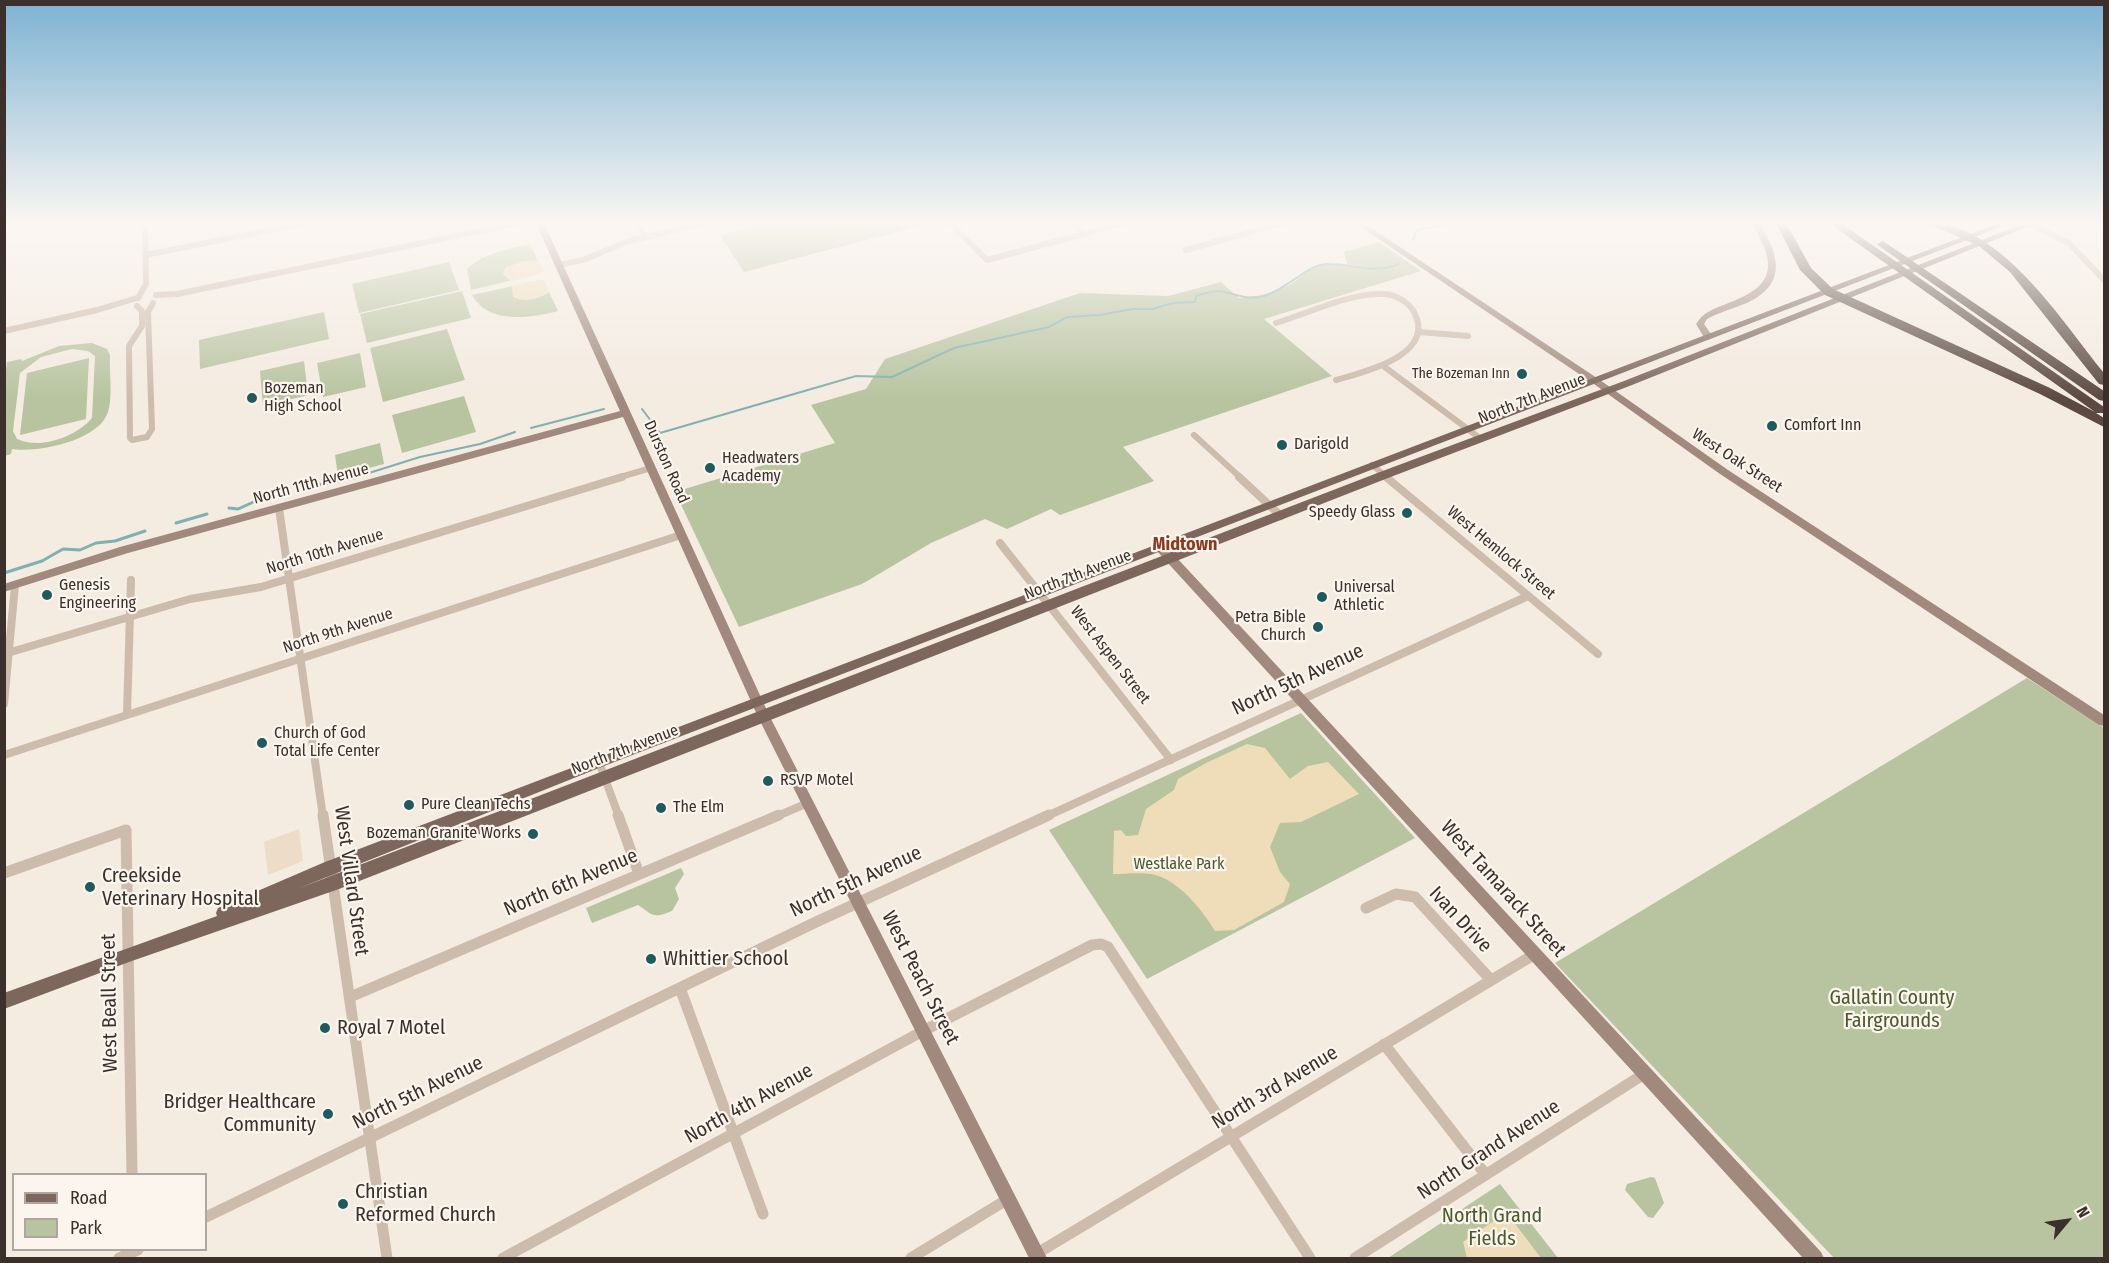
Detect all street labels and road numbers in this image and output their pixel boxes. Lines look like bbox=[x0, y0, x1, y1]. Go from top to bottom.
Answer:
street label: North 7th Avenue bbox=[1476, 370, 1588, 428]
street label: Durston Road bbox=[639, 418, 693, 506]
street label: West Oak Street bbox=[1688, 425, 1786, 497]
street label: North 11th Avenue bbox=[251, 459, 371, 509]
street label: West Hemlock Street bbox=[1443, 502, 1559, 604]
street label: North 10th Avenue bbox=[264, 525, 386, 579]
street label: North 7th Avenue bbox=[1022, 546, 1134, 604]
street label: West Aspen Street bbox=[1066, 602, 1154, 708]
street label: North 9th Avenue bbox=[281, 604, 395, 658]
street label: North 5th Avenue bbox=[1228, 639, 1368, 721]
street label: North 7th Avenue bbox=[569, 721, 681, 779]
street label: West Villard Street bbox=[329, 805, 373, 957]
street label: West Tamarack Street bbox=[1435, 816, 1571, 962]
street label: North 5th Avenue bbox=[786, 841, 926, 923]
street label: North 6th Avenue bbox=[500, 844, 642, 922]
street label: Ivan Drive bbox=[1424, 882, 1496, 958]
street label: West Peach Street bbox=[876, 907, 964, 1049]
street label: West Beall Street bbox=[97, 933, 123, 1073]
street label: North 3rd Avenue bbox=[1208, 1041, 1342, 1135]
street label: North 5th Avenue bbox=[349, 1051, 487, 1135]
street label: North 4th Avenue bbox=[681, 1059, 817, 1149]
street label: North Grand Avenue bbox=[1413, 1095, 1565, 1205]

